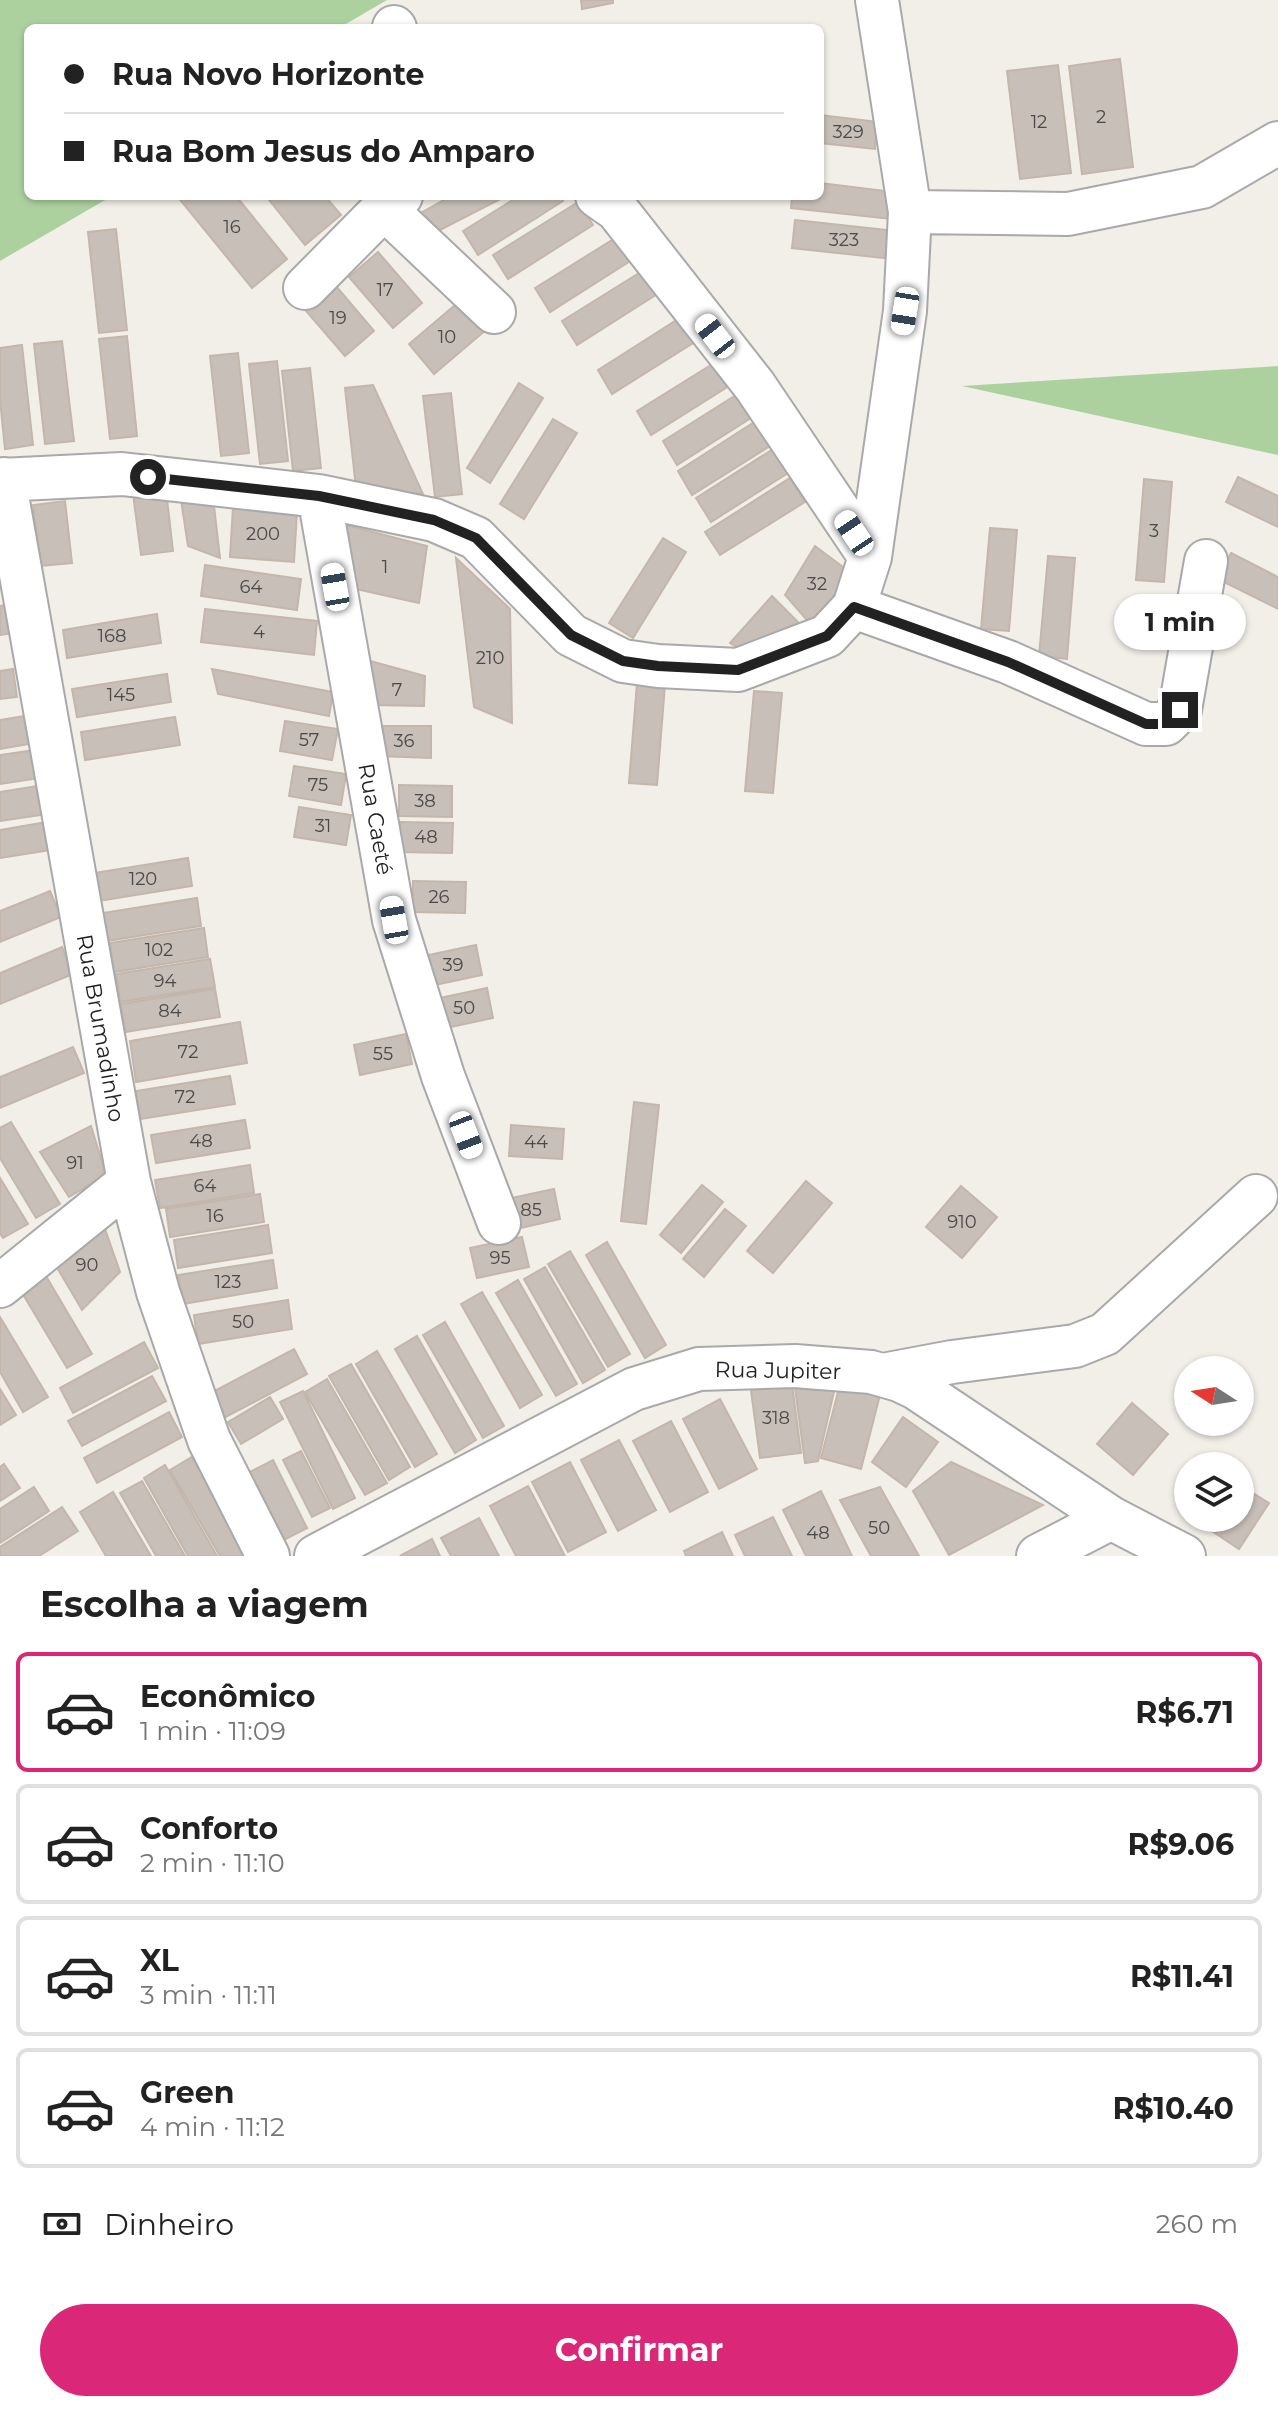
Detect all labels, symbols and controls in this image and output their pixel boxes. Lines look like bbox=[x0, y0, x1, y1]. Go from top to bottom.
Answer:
text: Rua Novo Horizonte bbox=[112, 56, 424, 93]
house number: 2 bbox=[1096, 106, 1106, 128]
house number: 12 bbox=[1031, 111, 1047, 133]
house number: 329 bbox=[832, 121, 864, 143]
text: Rua Bom Jesus do Amparo bbox=[112, 133, 535, 170]
house number: 16 bbox=[223, 216, 241, 238]
house number: 323 bbox=[829, 229, 859, 251]
house number: 17 bbox=[376, 279, 394, 301]
car bbox=[889, 285, 921, 337]
house number: 19 bbox=[329, 307, 347, 329]
car bbox=[691, 310, 739, 362]
house number: 10 bbox=[438, 326, 456, 348]
route start bbox=[130, 459, 166, 495]
car bbox=[831, 506, 877, 560]
house number: 3 bbox=[1149, 520, 1159, 542]
house number: 200 bbox=[246, 523, 280, 545]
house number: 1 bbox=[382, 556, 388, 578]
car bbox=[319, 561, 351, 613]
house number: 32 bbox=[807, 573, 827, 595]
house number: 64 bbox=[240, 576, 263, 598]
callout: 1 min bbox=[1114, 594, 1246, 650]
text: 1 min bbox=[1145, 606, 1215, 638]
house number: 4 bbox=[253, 621, 265, 643]
house number: 168 bbox=[98, 625, 126, 647]
house number: 210 bbox=[476, 647, 504, 669]
house number: 7 bbox=[392, 679, 402, 701]
house number: 145 bbox=[107, 684, 135, 706]
route end bbox=[1162, 692, 1198, 728]
house number: 57 bbox=[299, 729, 319, 751]
house number: 36 bbox=[393, 730, 415, 752]
street label: Rua Caeté bbox=[352, 761, 399, 877]
house number: 75 bbox=[308, 774, 328, 796]
house number: 38 bbox=[414, 790, 436, 812]
house number: 31 bbox=[315, 815, 331, 837]
house number: 48 bbox=[414, 826, 438, 848]
house number: 120 bbox=[129, 868, 157, 890]
house number: 26 bbox=[428, 886, 450, 908]
car bbox=[378, 894, 410, 946]
street label: Rua Brumadinho bbox=[71, 932, 130, 1124]
house number: 102 bbox=[145, 939, 173, 961]
house number: 39 bbox=[442, 954, 464, 976]
house number: 94 bbox=[154, 970, 177, 992]
house number: 50 bbox=[453, 997, 475, 1019]
house number: 84 bbox=[158, 1000, 182, 1022]
house number: 72 bbox=[178, 1041, 198, 1063]
house number: 55 bbox=[373, 1043, 393, 1065]
house number: 72 bbox=[175, 1086, 195, 1108]
car bbox=[446, 1108, 486, 1162]
house number: 48 bbox=[189, 1130, 213, 1152]
house number: 44 bbox=[524, 1131, 548, 1153]
house number: 91 bbox=[66, 1152, 84, 1174]
house number: 64 bbox=[194, 1175, 217, 1197]
house number: 85 bbox=[520, 1199, 542, 1221]
house number: 16 bbox=[206, 1205, 224, 1227]
house number: 910 bbox=[947, 1211, 977, 1233]
house number: 95 bbox=[489, 1247, 511, 1269]
house number: 90 bbox=[76, 1254, 98, 1276]
house number: 123 bbox=[215, 1271, 241, 1293]
house number: 50 bbox=[232, 1311, 254, 1333]
street label: Rua Jupiter bbox=[715, 1356, 841, 1385]
north arrow bbox=[1174, 1356, 1254, 1436]
map controls bbox=[1174, 1356, 1254, 1532]
house number: 318 bbox=[762, 1407, 790, 1429]
button: layers bbox=[1174, 1452, 1254, 1532]
house number: 50 bbox=[868, 1517, 890, 1539]
house number: 48 bbox=[806, 1522, 830, 1544]
text: Escolha a viagem bbox=[40, 1582, 369, 1626]
icon: car bbox=[44, 1676, 116, 1748]
text: Econômico bbox=[140, 1678, 315, 1715]
text: R$6.71 bbox=[1135, 1694, 1234, 1731]
text: 1 min · 11:09 bbox=[140, 1715, 286, 1747]
icon: car bbox=[44, 1808, 116, 1880]
text: Conforto bbox=[140, 1810, 278, 1847]
text: R$9.06 bbox=[1127, 1826, 1234, 1863]
text: 2 min · 11:10 bbox=[140, 1847, 285, 1879]
icon: car bbox=[44, 1940, 116, 2012]
text: XL bbox=[140, 1942, 179, 1979]
text: R$11.41 bbox=[1130, 1958, 1234, 1995]
text: 3 min · 11:11 bbox=[140, 1979, 277, 2011]
icon: car bbox=[44, 2072, 116, 2144]
text: Green bbox=[140, 2074, 234, 2111]
text: R$10.40 bbox=[1112, 2090, 1234, 2127]
text: 4 min · 11:12 bbox=[140, 2111, 285, 2143]
icon: cash bbox=[40, 2202, 84, 2246]
text: Dinheiro bbox=[104, 2206, 234, 2243]
text: 260 m bbox=[1156, 2208, 1238, 2240]
button: Confirmar bbox=[40, 2304, 1238, 2396]

